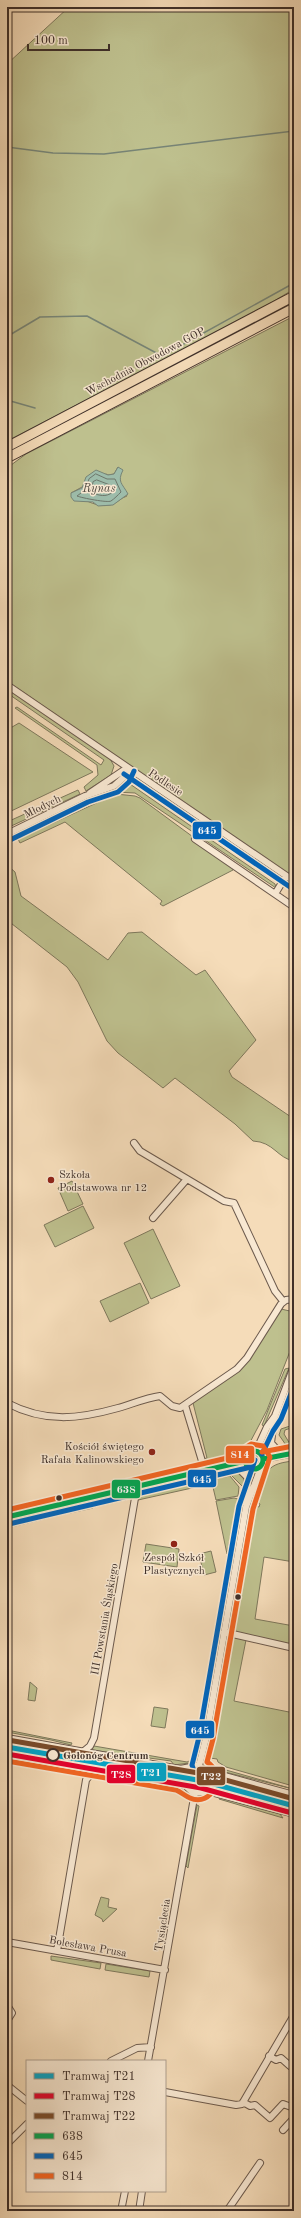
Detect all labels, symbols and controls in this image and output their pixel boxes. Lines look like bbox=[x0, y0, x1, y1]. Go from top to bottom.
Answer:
scale bar bbox=[28, 26, 109, 52]
text: 100 m bbox=[34, 35, 68, 47]
street label: Wschodnia Obwodowa GOP bbox=[84, 326, 207, 398]
water label: Rynas bbox=[81, 483, 116, 495]
street label: Podlesie bbox=[146, 768, 184, 799]
street label: Młodych bbox=[22, 794, 63, 821]
line badge: 645 bbox=[192, 821, 222, 840]
text: 645 bbox=[197, 826, 217, 837]
place label: Szkoła Podstawowa nr 12 bbox=[59, 1170, 147, 1194]
marker: Szkoła Podstawowa nr 12 bbox=[46, 1175, 56, 1185]
place label: Kościół świętego Rafała Kalinowskiego bbox=[41, 1442, 144, 1466]
line badge: 814 bbox=[225, 1445, 255, 1464]
marker: Kościół świętego Rafała Kalinowskiego bbox=[147, 1447, 157, 1457]
text: 814 bbox=[230, 1450, 250, 1461]
line badge: 645 bbox=[187, 1469, 217, 1488]
text: 645 bbox=[192, 1475, 212, 1486]
line badge: 638 bbox=[111, 1479, 141, 1499]
text: 638 bbox=[116, 1485, 136, 1496]
unlabelled marker bbox=[54, 1493, 64, 1503]
marker: Zespół Szkół Plastycznych bbox=[169, 1539, 179, 1549]
place label: Zespół Szkół Plastycznych bbox=[143, 1553, 205, 1577]
street label: III Powstania Śląskiego bbox=[88, 1562, 121, 1676]
unlabelled marker bbox=[233, 1592, 243, 1602]
line badge: 645 bbox=[185, 1720, 215, 1739]
text: 645 bbox=[190, 1726, 210, 1737]
marker: Gołonóg Centrum bbox=[46, 1748, 60, 1762]
place label: Gołonóg Centrum bbox=[63, 1751, 149, 1762]
line badge: T21 bbox=[136, 1762, 167, 1782]
line badge: T28 bbox=[106, 1764, 136, 1784]
line badge: T22 bbox=[196, 1766, 226, 1786]
text: T21 bbox=[141, 1768, 161, 1779]
text: T28 bbox=[111, 1770, 131, 1781]
text: T22 bbox=[201, 1772, 221, 1783]
street label: Tysiąclecia bbox=[154, 1898, 173, 1952]
street label: Bolesława Prusa bbox=[48, 1935, 128, 1960]
legend bbox=[26, 2060, 166, 2192]
text: Tramwaj T21 bbox=[62, 2071, 136, 2083]
text: Tramwaj T28 bbox=[62, 2091, 136, 2103]
text: Tramwaj T22 bbox=[62, 2111, 136, 2123]
text: 638 bbox=[62, 2131, 83, 2143]
text: 645 bbox=[62, 2150, 83, 2163]
text: 814 bbox=[62, 2171, 83, 2183]

